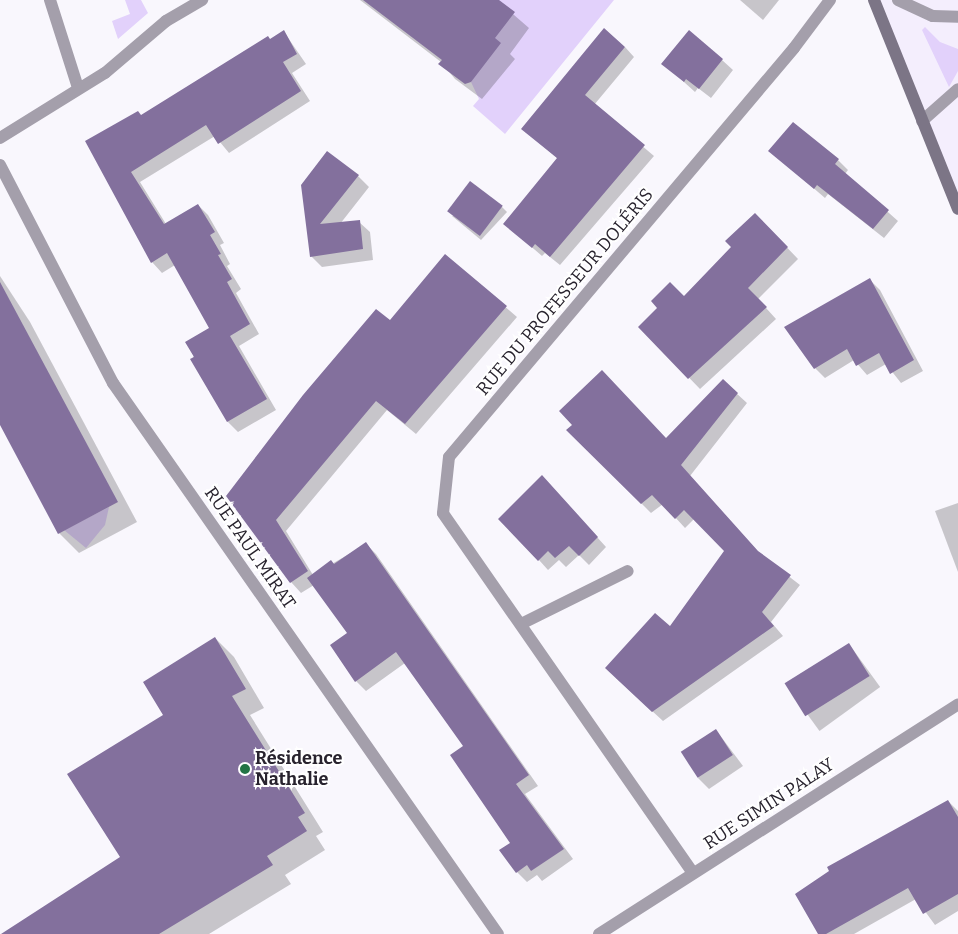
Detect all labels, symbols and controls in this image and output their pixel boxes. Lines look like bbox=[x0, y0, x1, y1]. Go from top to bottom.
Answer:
street label: RUE DU PROFESSEUR DOLÉRIS bbox=[472, 184, 658, 400]
street label: RUE PAUL MIRAT bbox=[200, 483, 300, 613]
place label: Résidence Nathalie bbox=[255, 748, 342, 791]
street label: RUE SIMIN PALAY bbox=[700, 754, 838, 854]
marker: Résidence Nathalie bbox=[239, 763, 251, 775]

